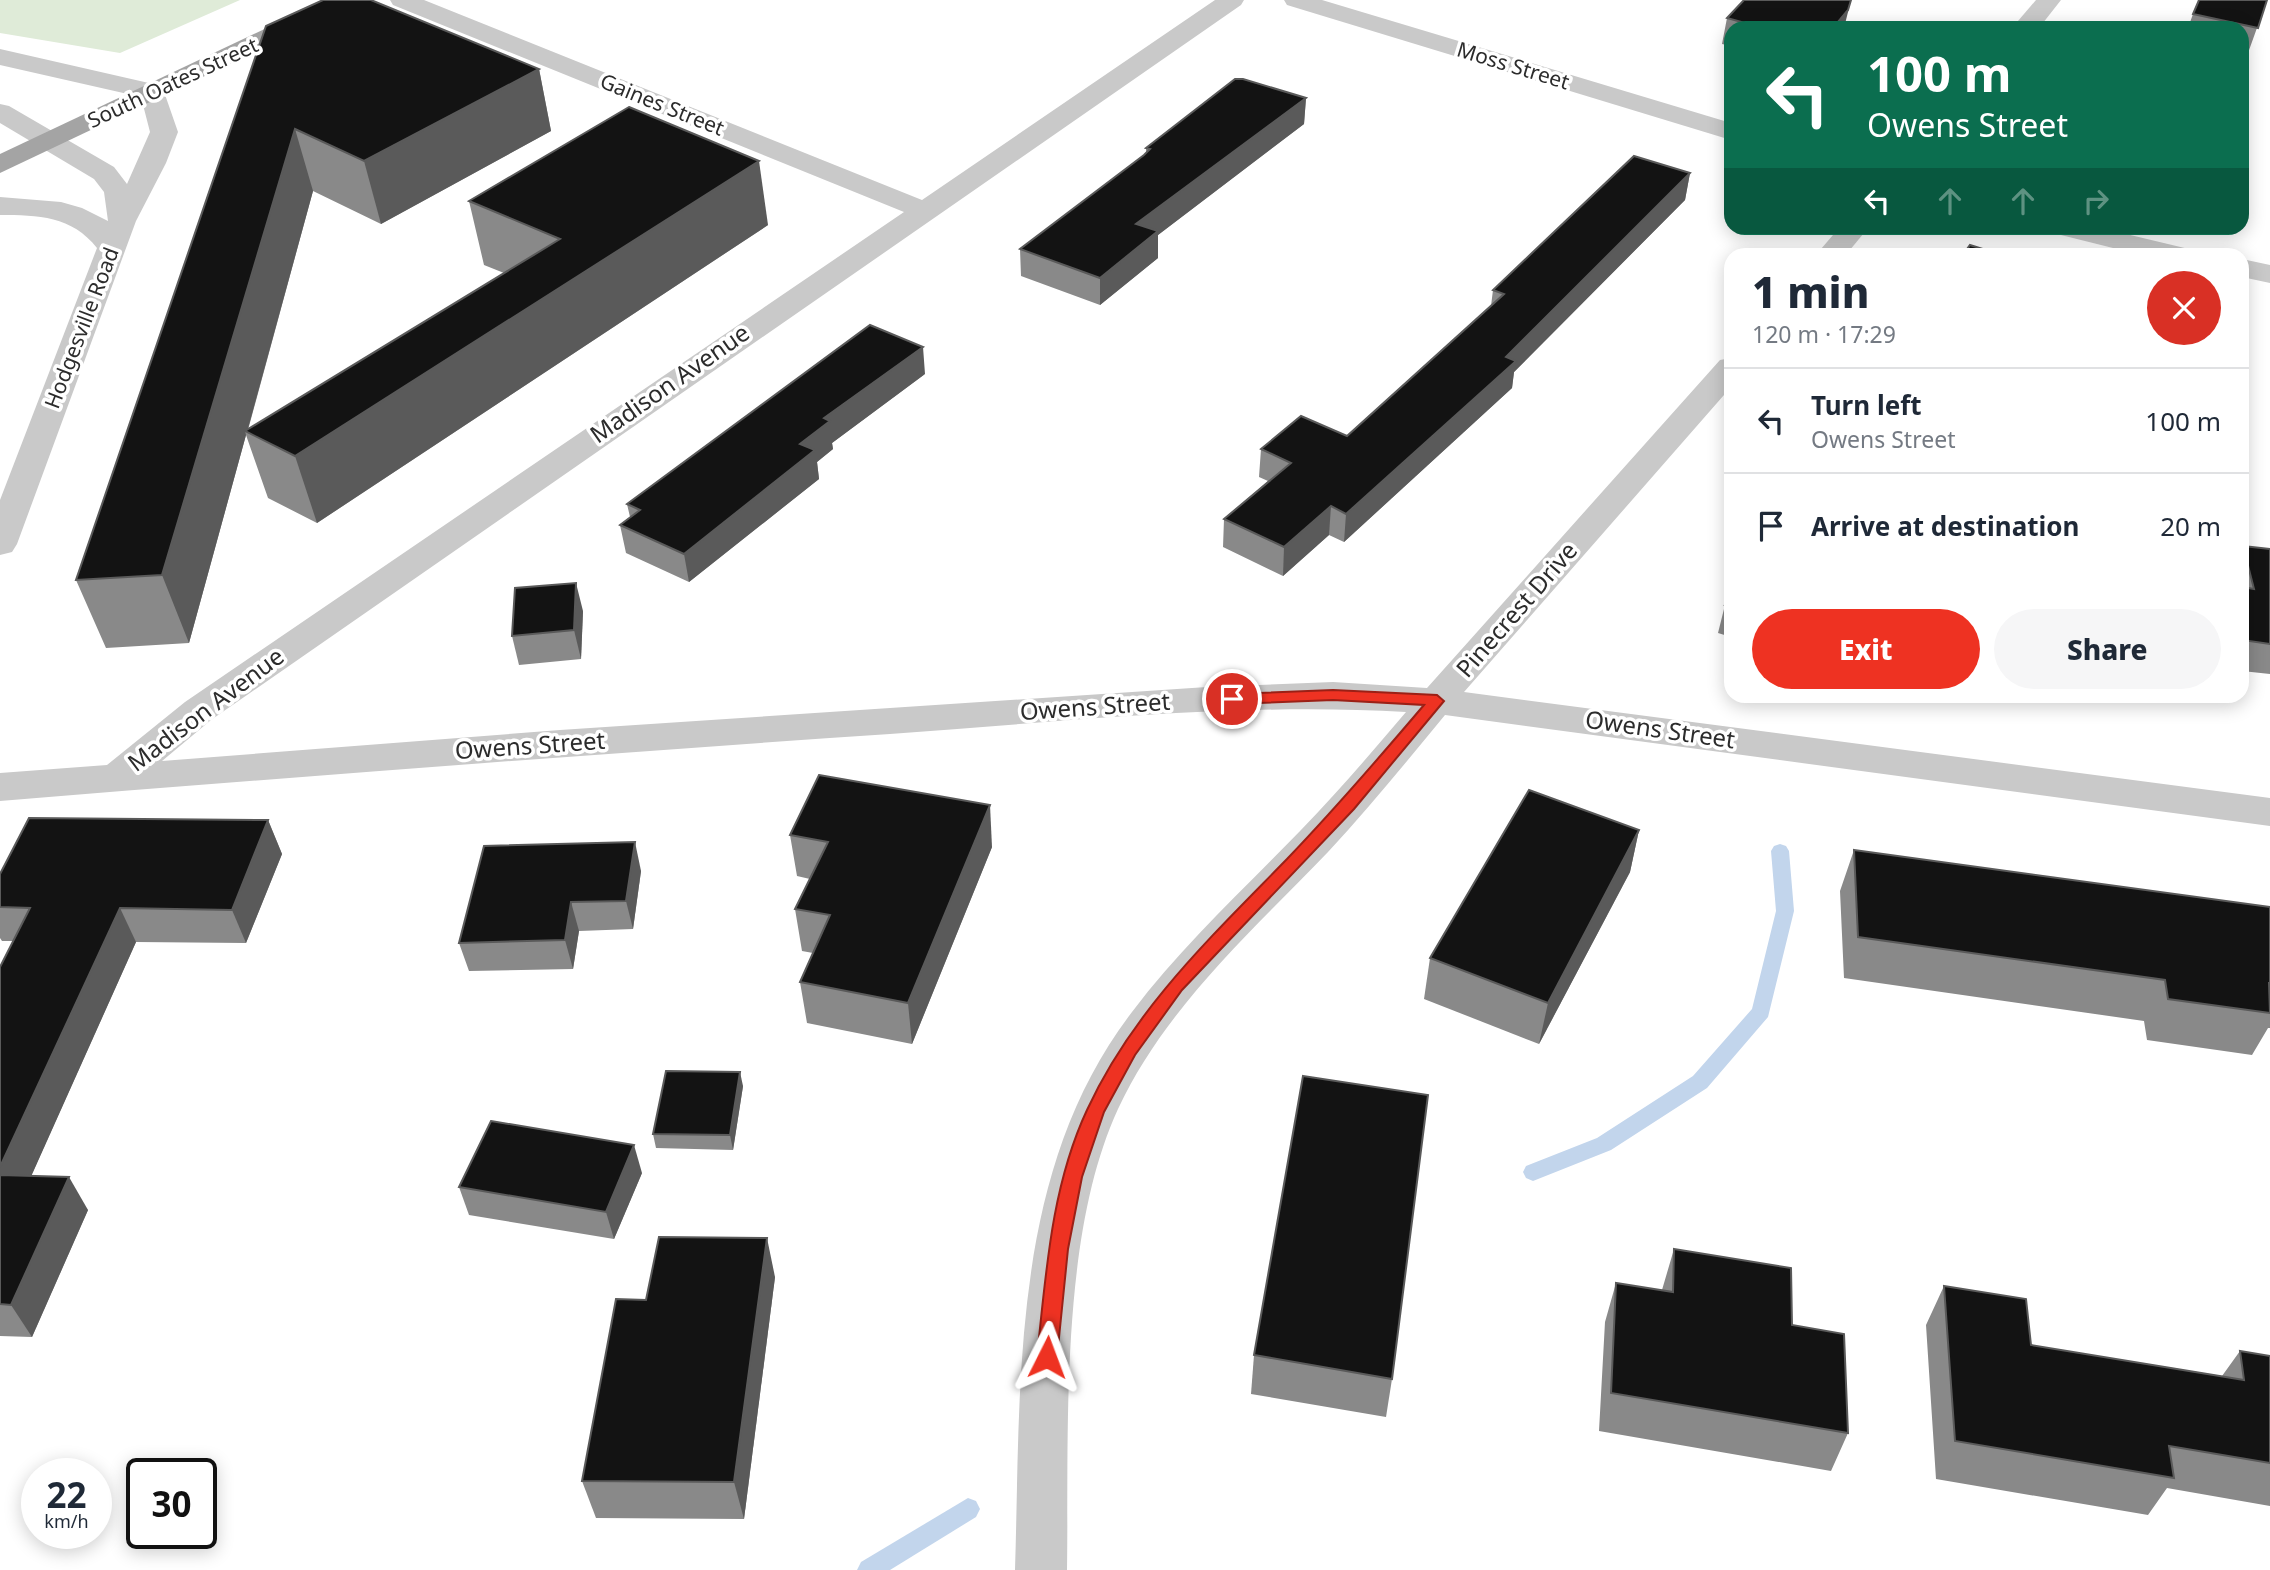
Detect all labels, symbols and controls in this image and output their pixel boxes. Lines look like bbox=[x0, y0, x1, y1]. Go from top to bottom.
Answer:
street label: South Oates Street bbox=[83, 30, 263, 134]
street label: Moss Street bbox=[1454, 35, 1573, 96]
text: 100 m bbox=[1867, 40, 2012, 106]
icon: left bbox=[1752, 49, 1843, 140]
street label: Gaines Street bbox=[596, 66, 729, 142]
text: Owens Street bbox=[1867, 103, 2068, 146]
icon: left bbox=[1858, 182, 1896, 220]
icon: ahead bbox=[1931, 182, 1969, 220]
icon: ahead bbox=[2004, 182, 2042, 220]
icon: right bbox=[2077, 182, 2115, 220]
street label: Hodgesville Road bbox=[37, 243, 125, 412]
text: 1 min bbox=[1752, 263, 1869, 320]
button: close bbox=[2147, 271, 2221, 345]
street label: Madison Avenue bbox=[583, 315, 755, 450]
text: 120 m · 17:29 bbox=[1752, 318, 1896, 350]
text: Turn left bbox=[1811, 387, 1922, 423]
icon: left bbox=[1752, 402, 1790, 440]
text: 100 m bbox=[2145, 403, 2221, 439]
text: Owens Street bbox=[1811, 423, 1955, 455]
icon: arrive bbox=[1752, 507, 1790, 545]
text: Arrive at destination bbox=[1811, 508, 2080, 544]
text: 20 m bbox=[2160, 508, 2221, 544]
street label: Pinecrest Drive bbox=[1448, 534, 1584, 684]
button: Exit bbox=[1752, 609, 1980, 689]
button: Share bbox=[1994, 609, 2221, 689]
street label: Madison Avenue bbox=[120, 639, 290, 778]
pin bbox=[1202, 669, 1262, 729]
icon: arrive bbox=[1213, 680, 1251, 718]
street label: Owens Street bbox=[1019, 684, 1172, 727]
street label: Owens Street bbox=[1583, 702, 1737, 755]
street label: Owens Street bbox=[454, 723, 607, 766]
position arrow bbox=[1010, 1320, 1084, 1394]
speed limit sign: 30 bbox=[126, 1458, 217, 1549]
text: 22 bbox=[46, 1471, 87, 1518]
text: km/h bbox=[44, 1509, 89, 1533]

